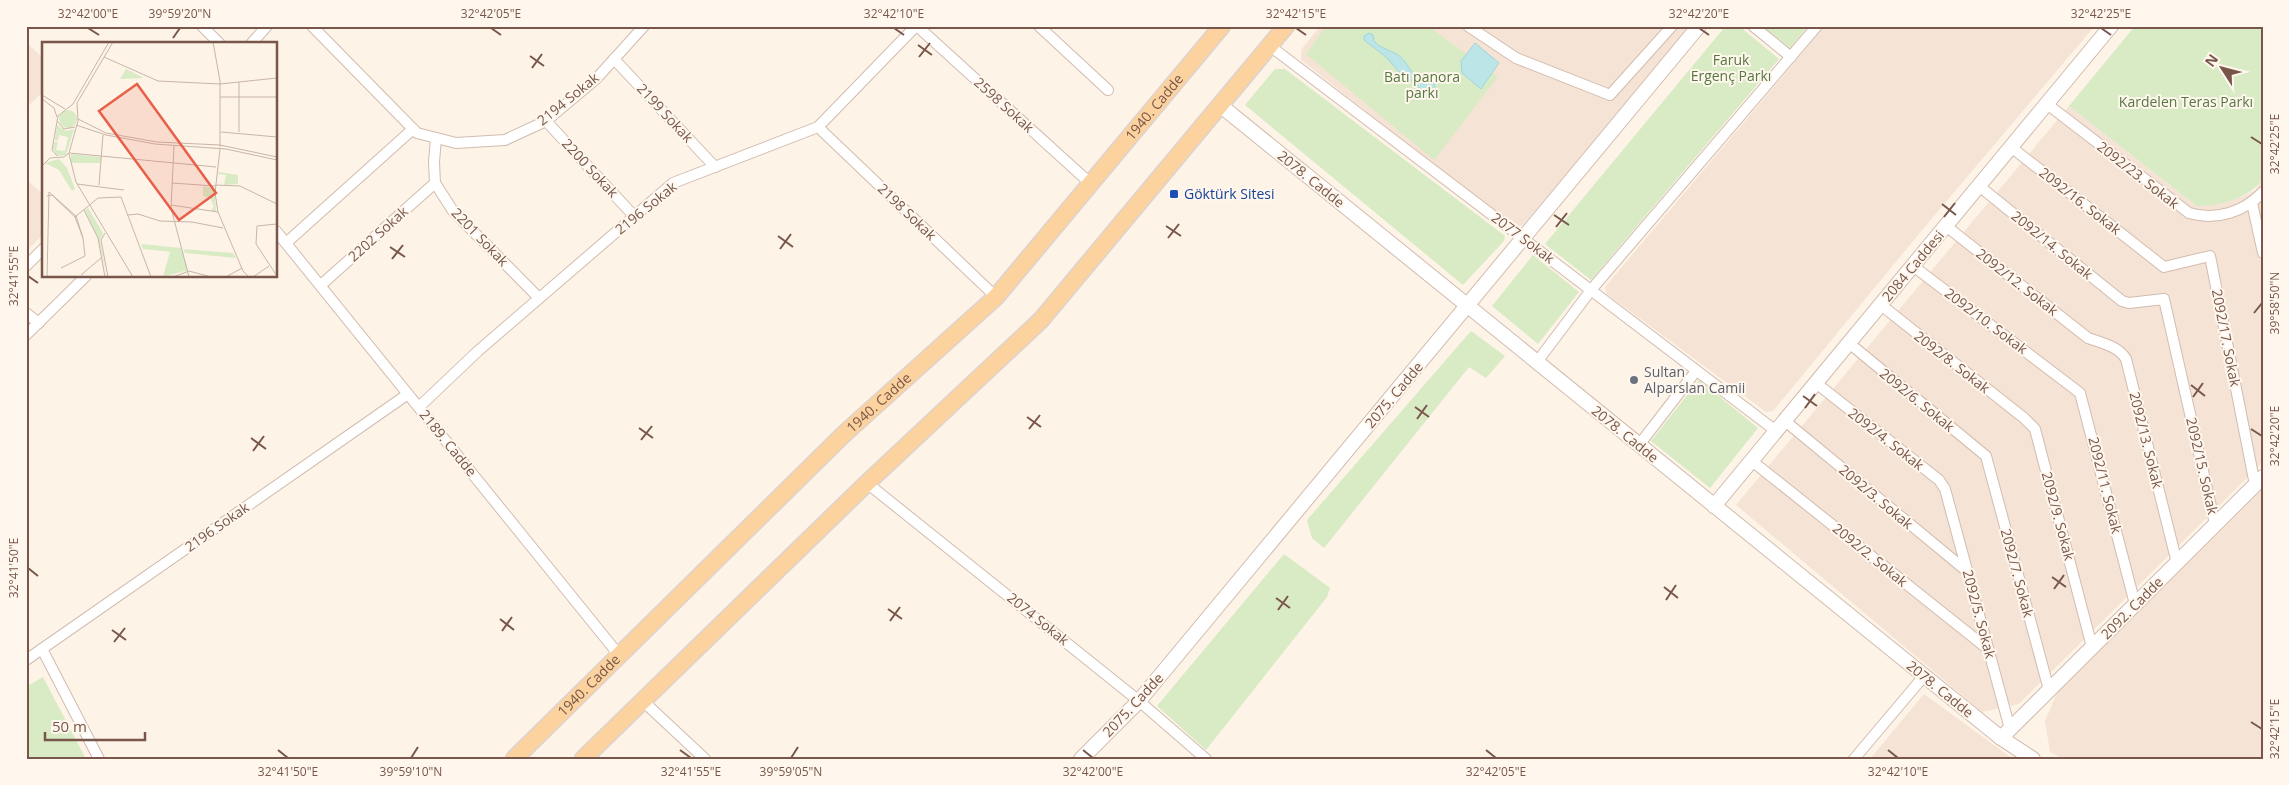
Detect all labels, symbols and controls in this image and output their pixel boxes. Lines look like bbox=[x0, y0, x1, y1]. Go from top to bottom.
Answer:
text: 32°42'00"E bbox=[58, 5, 118, 22]
text: 39°59'20"N bbox=[149, 5, 211, 22]
text: 32°42'05"E bbox=[461, 5, 521, 22]
text: 32°42'10"E bbox=[864, 5, 924, 22]
text: 32°42'15"E bbox=[1266, 5, 1326, 22]
text: 32°42'20"E bbox=[1669, 5, 1729, 22]
text: 32°42'25"E bbox=[2071, 5, 2131, 22]
inset map bbox=[42, 42, 278, 278]
north arrow bbox=[2196, 42, 2246, 92]
park label: Faruk Ergenç Parkı bbox=[1691, 50, 1771, 85]
text: N bbox=[2200, 50, 2222, 70]
street label: 2194 Sokak bbox=[533, 67, 603, 129]
park label: Batı panora parkı bbox=[1384, 67, 1460, 102]
street label: 1940. Cadde bbox=[1121, 70, 1187, 144]
street label: 2598 Sokak bbox=[970, 73, 1039, 137]
street label: 2199 Sokak bbox=[633, 79, 698, 147]
park label: Kardelen Teras Parkı bbox=[2119, 92, 2253, 111]
text: 32°42'25"E bbox=[2266, 114, 2283, 174]
street label: 2200 Sokak bbox=[558, 134, 623, 202]
street label: 2092/23. Sokak bbox=[2093, 137, 2184, 213]
street label: 2078. Cadde bbox=[1274, 146, 1349, 212]
street label: 2092/16. Sokak bbox=[2035, 163, 2126, 239]
street label: 2196 Sokak bbox=[611, 176, 681, 238]
street label: 2198 Sokak bbox=[874, 179, 941, 245]
place label: Göktürk Sitesi bbox=[1184, 184, 1275, 203]
marker: Göktürk Sitesi bbox=[1168, 188, 1180, 200]
street label: 2202 Sokak bbox=[344, 201, 412, 266]
street label: 2201 Sokak bbox=[448, 203, 513, 270]
street label: 2092/14. Sokak bbox=[2008, 206, 2097, 284]
street label: 2077 Sokak bbox=[1488, 208, 1559, 268]
street label: 2084 Caddesi bbox=[1877, 226, 1948, 305]
street label: 2092/12. Sokak bbox=[1972, 244, 2063, 320]
text: 32°41'55"E bbox=[5, 246, 22, 306]
text: 39°58'50"N bbox=[2266, 272, 2283, 334]
street label: 2092/10. Sokak bbox=[1941, 283, 2032, 358]
street label: 2092/17. Sokak bbox=[2208, 287, 2245, 389]
street label: 2092/8. Sokak bbox=[1911, 326, 1995, 398]
street label: 2075. Cadde bbox=[1360, 357, 1427, 432]
place label: Sultan Alparslan Camii bbox=[1644, 362, 1745, 397]
street label: 2092/6. Sokak bbox=[1876, 364, 1959, 436]
street label: 1940. Cadde bbox=[842, 368, 915, 436]
marker: Sultan Alparslan Camii bbox=[1628, 374, 1640, 386]
street label: 2092/13. Sokak bbox=[2125, 390, 2168, 491]
street label: 2078. Cadde bbox=[1588, 401, 1663, 467]
street label: 2092/4. Sokak bbox=[1845, 403, 1929, 475]
street label: 2189. Cadde bbox=[416, 405, 481, 480]
text: 32°42'20"E bbox=[2266, 406, 2283, 466]
street label: 2092/15. Sokak bbox=[2182, 415, 2223, 517]
street label: 2092/11. Sokak bbox=[2084, 435, 2127, 536]
street label: 2092/3. Sokak bbox=[1835, 460, 1918, 534]
street label: 2092/9. Sokak bbox=[2038, 469, 2080, 563]
street label: 2196 Sokak bbox=[181, 497, 253, 556]
street label: 2092/2. Sokak bbox=[1829, 519, 1912, 591]
street label: 2092/7. Sokak bbox=[1997, 526, 2039, 620]
text: 32°41'50"E bbox=[5, 538, 22, 598]
street label: 2092/5. Sokak bbox=[1959, 567, 2001, 661]
street label: 2092. Cadde bbox=[2096, 572, 2167, 643]
street label: 2074 Sokak bbox=[1003, 588, 1074, 650]
street label: 1940. Cadde bbox=[553, 650, 624, 720]
street label: 2078. Cadde bbox=[1903, 656, 1978, 722]
street label: 2075. Cadde bbox=[1098, 668, 1167, 741]
text: 32°42'15"E bbox=[2266, 699, 2283, 759]
scale bar bbox=[45, 710, 145, 742]
text: 50 m bbox=[52, 716, 87, 736]
text: 32°41'50"E bbox=[258, 763, 318, 780]
text: 39°59'10"N bbox=[380, 763, 442, 780]
text: 32°41'55"E bbox=[661, 763, 721, 780]
text: 39°59'05"N bbox=[760, 763, 822, 780]
text: 32°42'00"E bbox=[1063, 763, 1123, 780]
text: 32°42'05"E bbox=[1466, 763, 1526, 780]
text: 32°42'10"E bbox=[1868, 763, 1928, 780]

